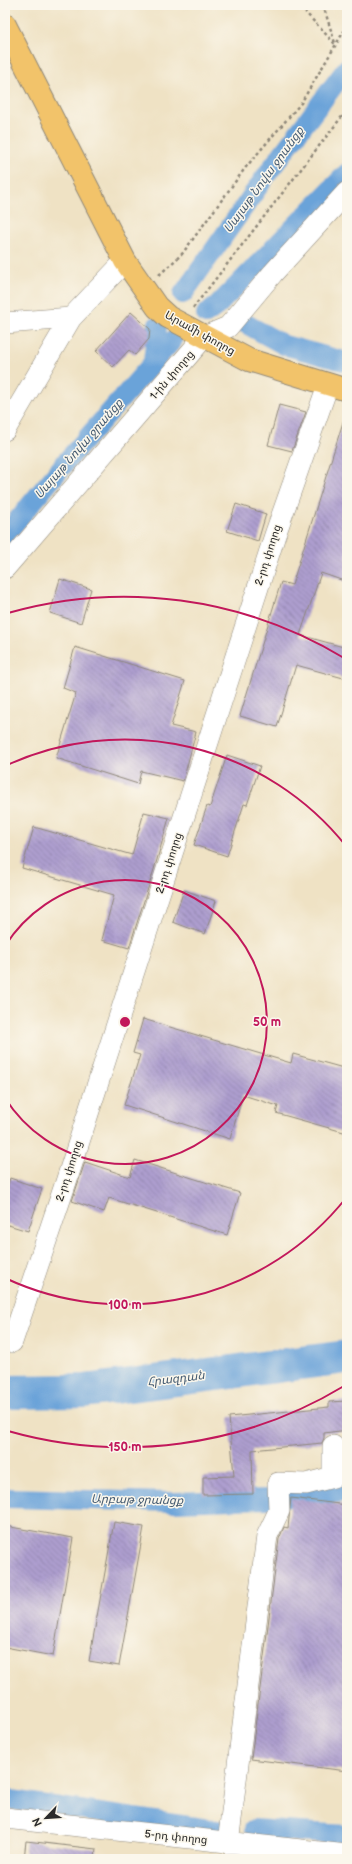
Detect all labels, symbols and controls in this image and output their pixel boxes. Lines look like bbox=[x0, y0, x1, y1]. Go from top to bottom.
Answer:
water label: Սայաթ Նովա ջրանցք bbox=[221, 123, 308, 236]
street label: Արամի փողոց bbox=[163, 308, 237, 358]
street label: 1-ին փողոց bbox=[147, 348, 197, 402]
water label: Սայաթ Նովա ջրանցք bbox=[32, 395, 127, 502]
street label: 2-րդ փողոց bbox=[252, 523, 284, 587]
street label: 2-րդ փողոց bbox=[153, 831, 185, 895]
centre of rings bbox=[118, 1015, 132, 1029]
text: 50 m bbox=[253, 1015, 281, 1030]
street label: 2-րդ փողոց bbox=[53, 1139, 85, 1203]
text: 100 m bbox=[108, 1298, 142, 1313]
water label: Հրազդան bbox=[147, 1368, 206, 1390]
text: 150 m bbox=[109, 1440, 141, 1455]
water label: Արբաթ ջրանցք bbox=[91, 1492, 184, 1508]
north arrow bbox=[26, 1798, 66, 1838]
text: N bbox=[30, 1816, 45, 1829]
street label: 5-րդ փողոց bbox=[144, 1827, 208, 1847]

